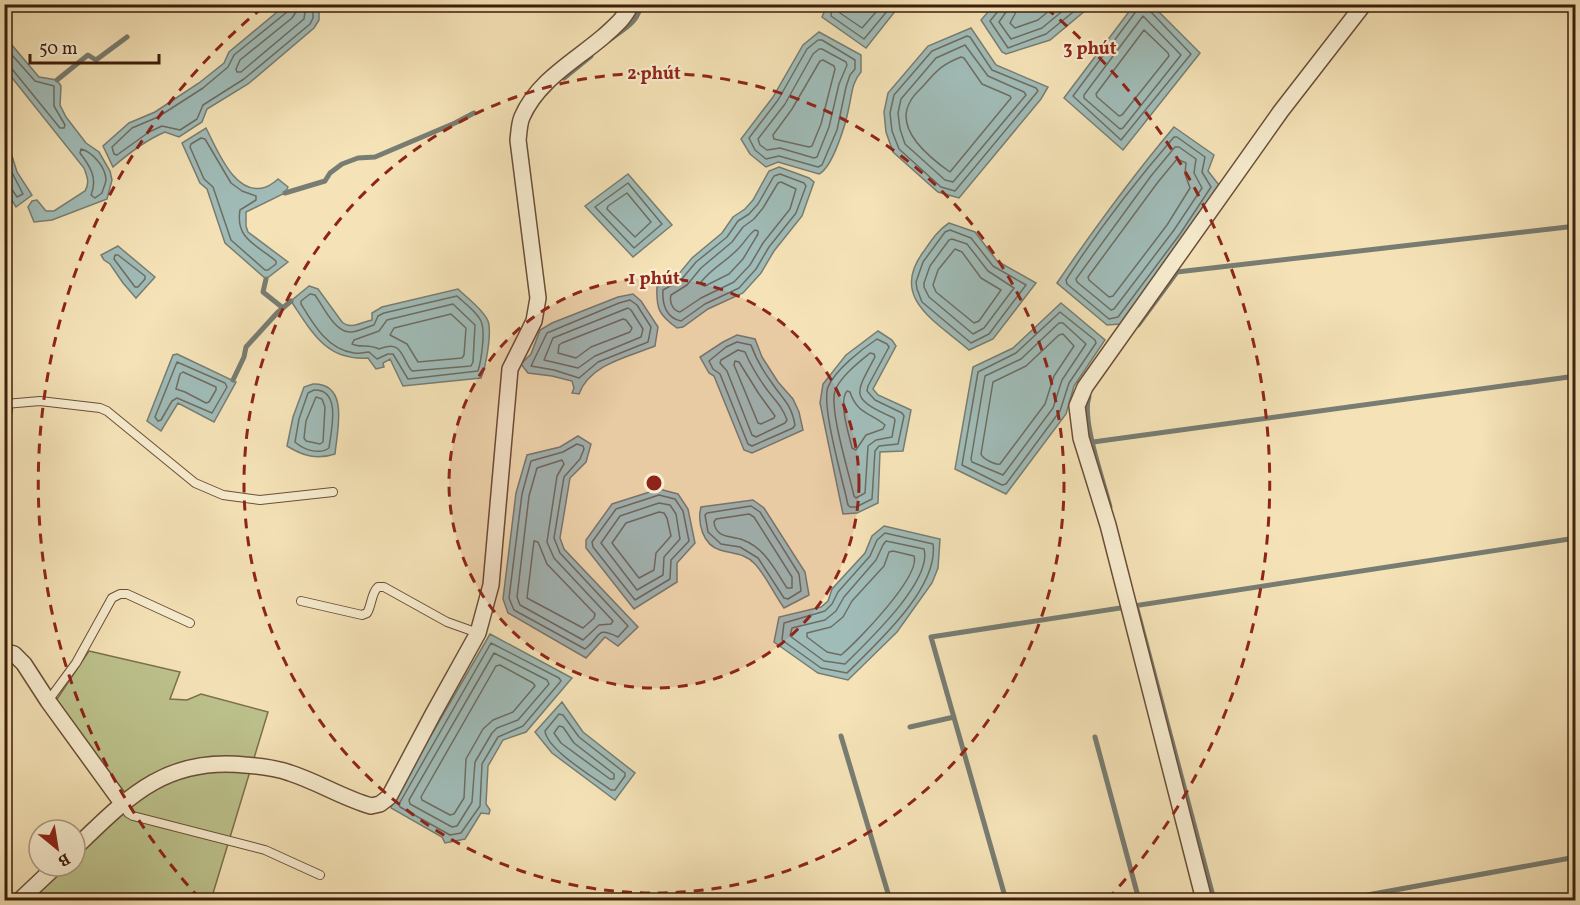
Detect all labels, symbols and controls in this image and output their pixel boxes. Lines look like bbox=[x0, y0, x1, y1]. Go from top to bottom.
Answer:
scale bar bbox=[30, 27, 159, 65]
text: 50 m bbox=[39, 37, 78, 62]
text: 3 phút bbox=[1063, 37, 1117, 62]
text: 2 phút bbox=[627, 62, 681, 87]
text: 1 phút bbox=[628, 267, 680, 292]
centre of rings bbox=[644, 473, 664, 493]
north arrow bbox=[27, 818, 87, 878]
text: B bbox=[53, 847, 74, 872]

